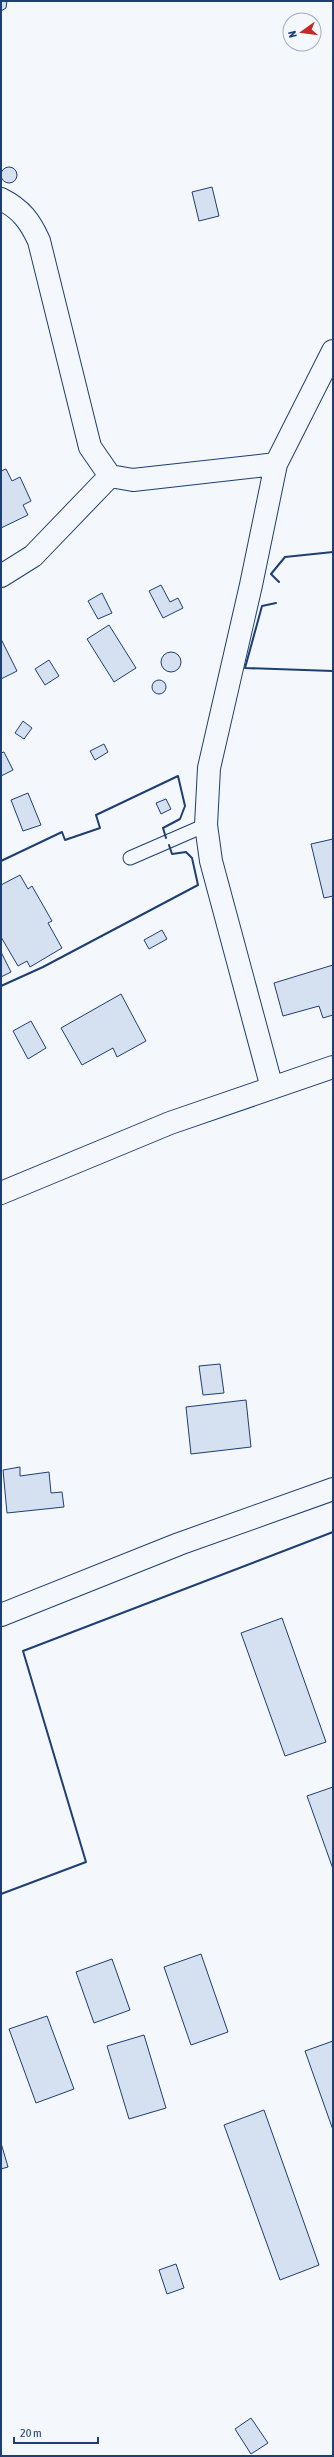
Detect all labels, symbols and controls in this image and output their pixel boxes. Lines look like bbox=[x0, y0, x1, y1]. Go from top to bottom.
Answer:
north arrow bbox=[282, 12, 322, 52]
text: N bbox=[286, 30, 299, 39]
scale bar bbox=[14, 2419, 98, 2445]
text: 20 m bbox=[20, 2426, 42, 2440]

